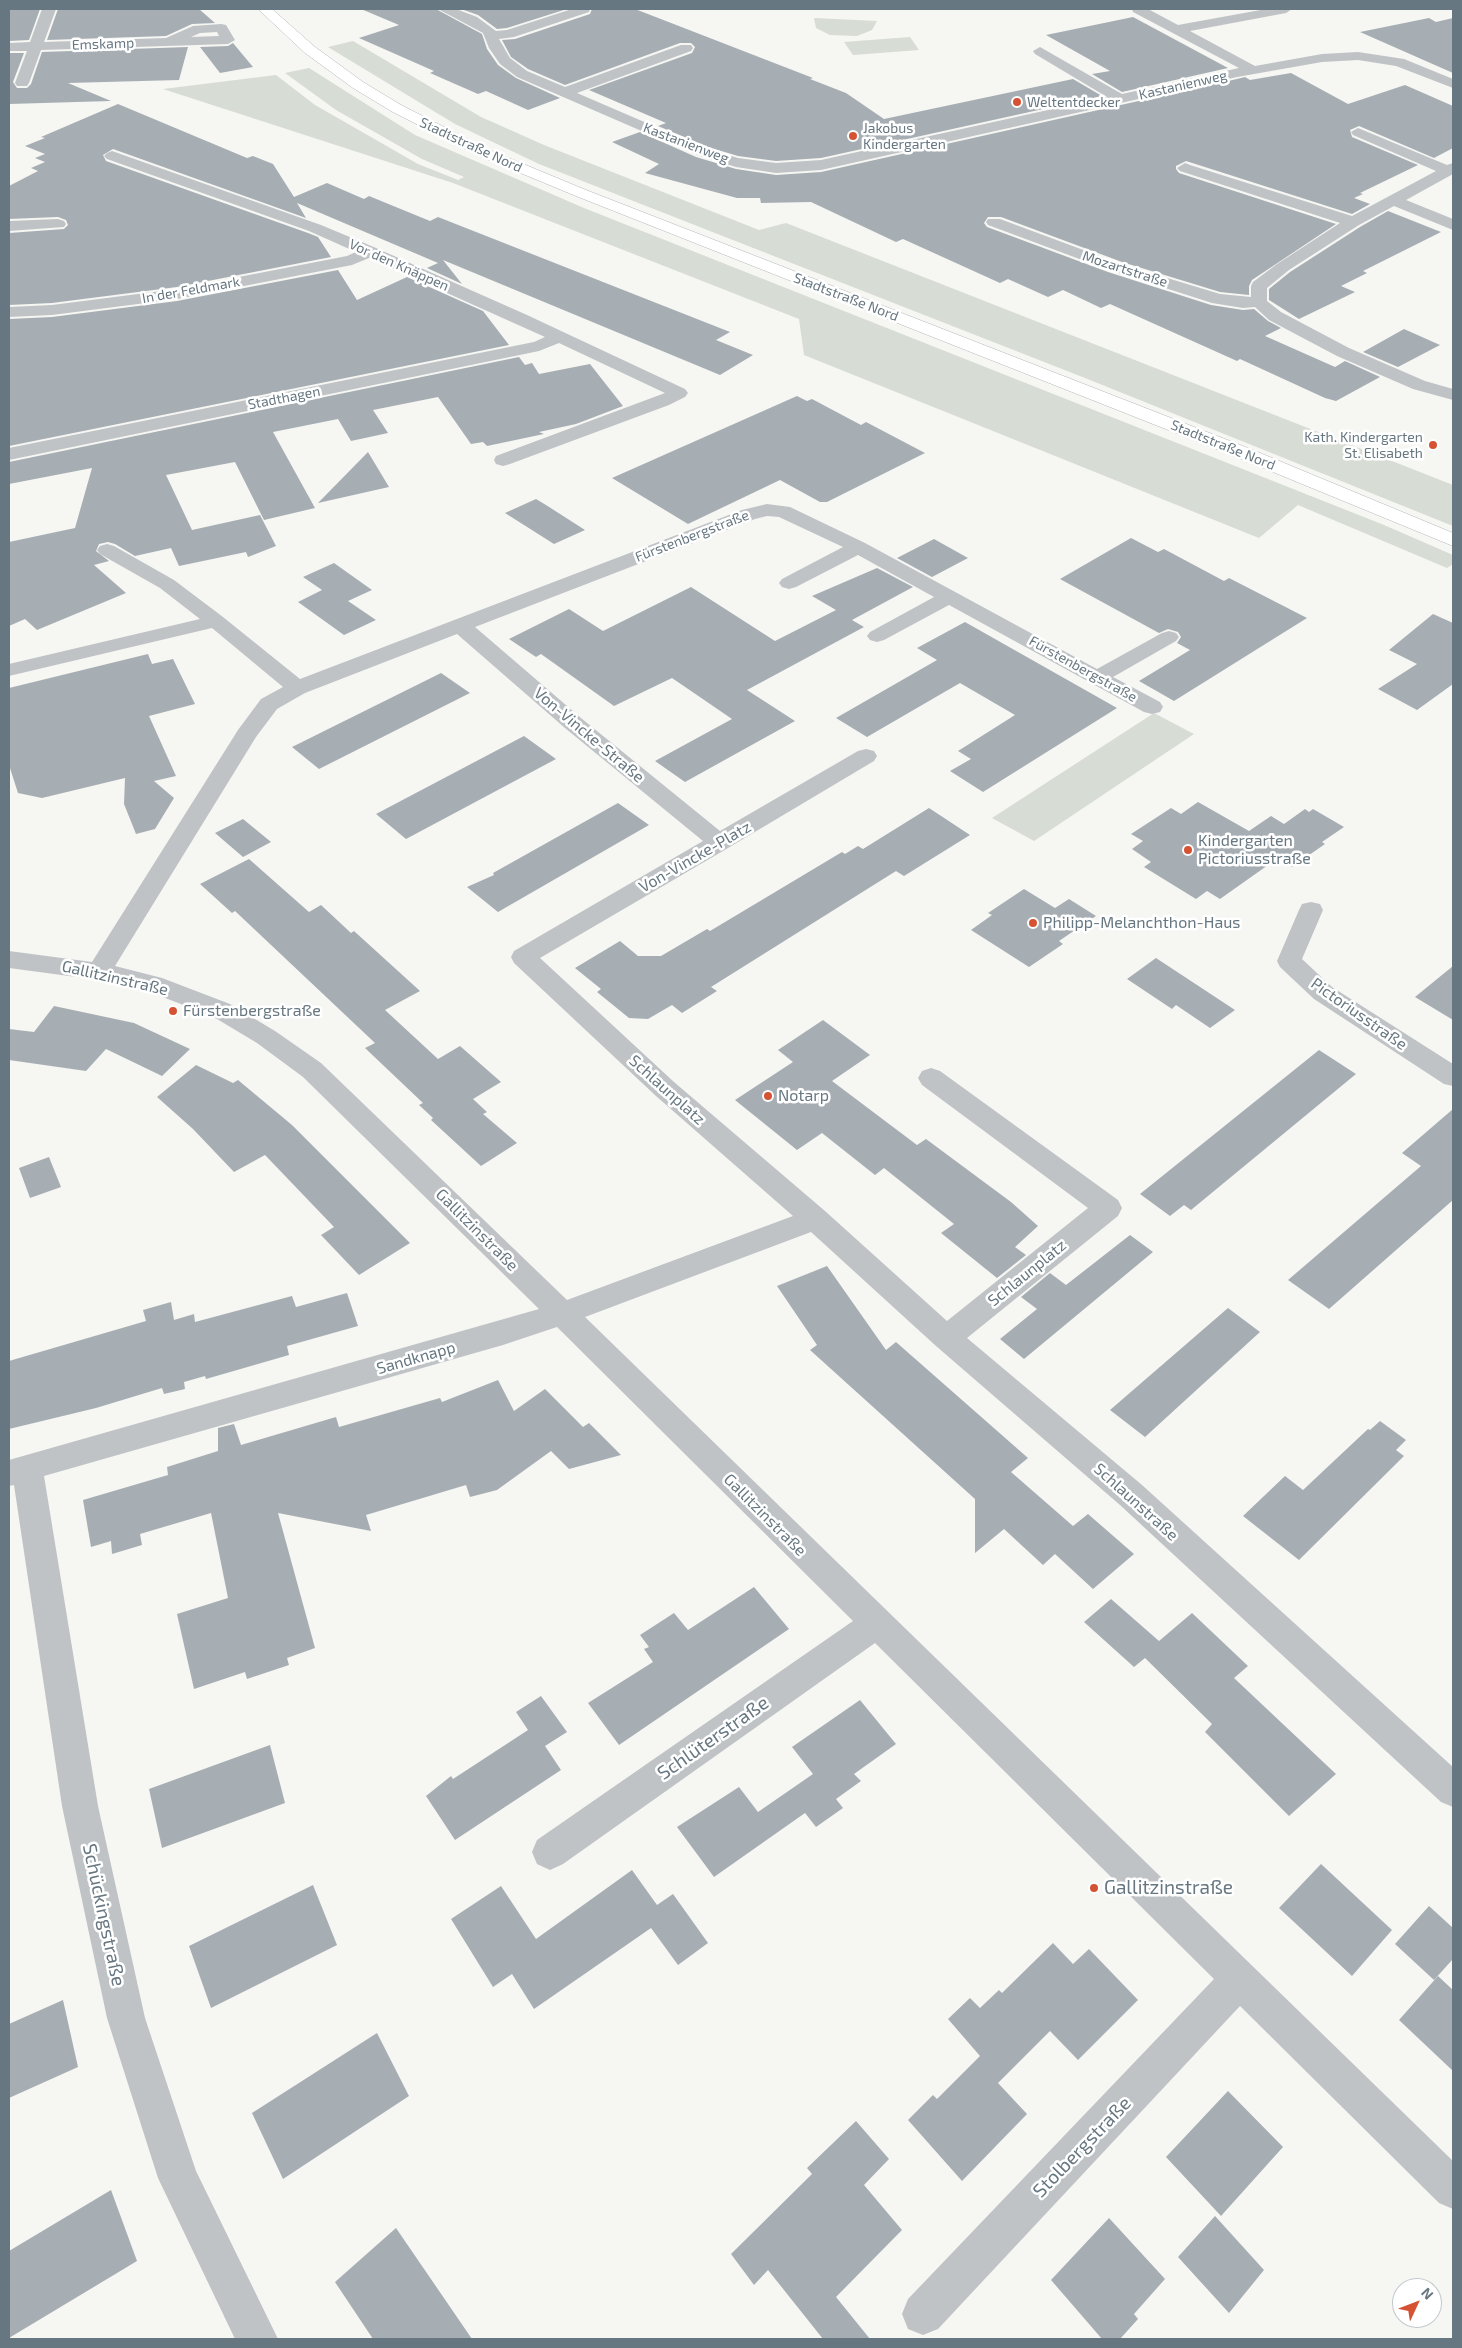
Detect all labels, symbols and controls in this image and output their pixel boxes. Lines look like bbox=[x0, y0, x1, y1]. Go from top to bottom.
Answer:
street label: Emskamp bbox=[72, 35, 134, 53]
street label: Kastanienweg bbox=[1137, 67, 1229, 103]
place label: Weltentdecker bbox=[1027, 94, 1120, 110]
marker: Weltentdecker bbox=[1011, 96, 1023, 108]
street label: Stadtstraße Nord bbox=[417, 114, 525, 176]
street label: Kastanienweg bbox=[641, 119, 731, 167]
place label: Jakobus Kindergarten bbox=[863, 120, 946, 152]
marker: Jakobus Kindergarten bbox=[847, 130, 859, 142]
street label: Vor den Knäppen bbox=[346, 235, 452, 295]
street label: Mozartstraße bbox=[1080, 247, 1170, 291]
street label: Stadtstraße Nord bbox=[791, 269, 901, 325]
street label: In der Feldmark bbox=[141, 273, 241, 307]
street label: Stadthagen bbox=[246, 383, 322, 413]
street label: Stadtstraße Nord bbox=[1168, 416, 1278, 474]
place label: Kath. Kindergarten St. Elisabeth bbox=[1304, 429, 1423, 462]
marker: Kath. Kindergarten St. Elisabeth bbox=[1427, 439, 1439, 451]
street label: Fürstenbergstraße bbox=[633, 507, 751, 565]
street label: Fürstenbergstraße bbox=[1026, 632, 1140, 706]
street label: Von-Vincke-Straße bbox=[530, 683, 648, 787]
street label: Von-Vincke-Platz bbox=[636, 817, 754, 897]
place label: Kindergarten Pictoriusstraße bbox=[1198, 831, 1311, 869]
marker: Kindergarten Pictoriusstraße bbox=[1182, 844, 1194, 856]
place label: Philipp-Melanchthon-Haus bbox=[1043, 913, 1240, 933]
marker: Philipp-Melanchthon-Haus bbox=[1027, 917, 1039, 929]
street label: Gallitzinstraße bbox=[60, 956, 170, 1000]
street label: Pictoriusstraße bbox=[1307, 974, 1411, 1054]
place label: Fürstenbergstraße bbox=[183, 1001, 321, 1021]
marker: Fürstenbergstraße bbox=[167, 1005, 179, 1017]
street label: Schlaunplatz bbox=[625, 1051, 709, 1129]
place label: Notarp bbox=[778, 1086, 829, 1106]
marker: Notarp bbox=[762, 1090, 774, 1102]
street label: Gallitzinstraße bbox=[432, 1185, 522, 1275]
street label: Schlaunplatz bbox=[984, 1236, 1070, 1310]
street label: Sandknapp bbox=[374, 1338, 458, 1378]
street label: Schlaunstraße bbox=[1090, 1459, 1182, 1545]
street label: Gallitzinstraße bbox=[720, 1470, 810, 1560]
street label: Schlüterstraße bbox=[653, 1691, 773, 1785]
street label: Schückingstraße bbox=[78, 1842, 130, 1988]
place label: Gallitzinstraße bbox=[1104, 1877, 1233, 1899]
marker: Gallitzinstraße bbox=[1088, 1882, 1100, 1894]
street label: Stolbergstraße bbox=[1028, 2092, 1136, 2202]
north arrow bbox=[1392, 2278, 1442, 2328]
text: N bbox=[1418, 2284, 1437, 2303]

